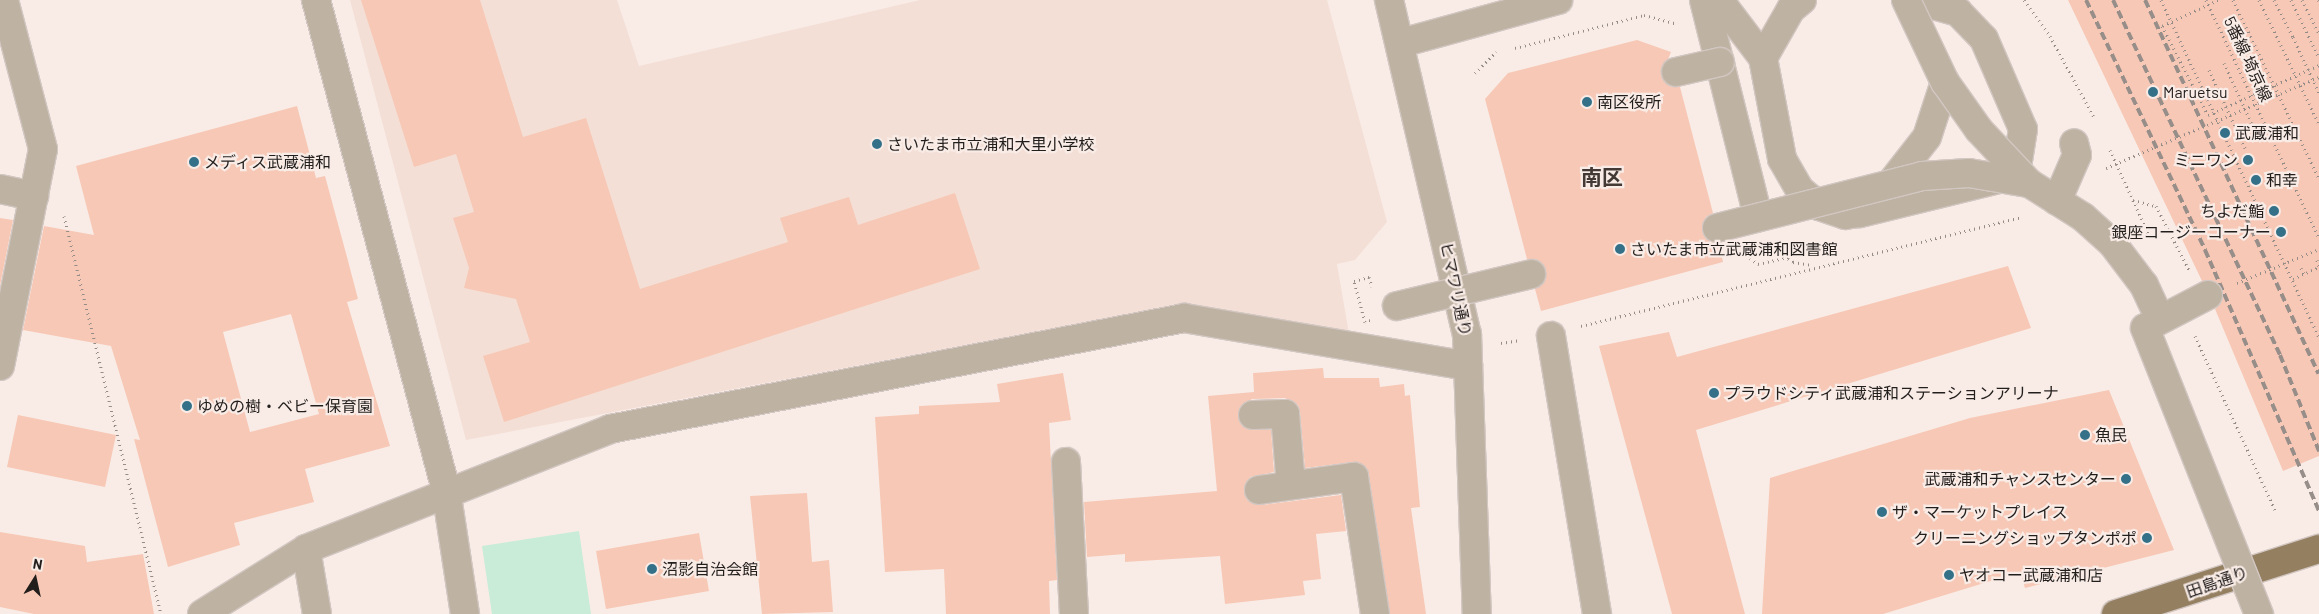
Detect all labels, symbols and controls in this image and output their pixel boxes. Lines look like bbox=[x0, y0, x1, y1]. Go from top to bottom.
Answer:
street label: 5番線 埼京線 bbox=[2220, 14, 2276, 104]
place label: Maruetsu bbox=[2163, 82, 2228, 102]
marker: Maruetsu bbox=[2147, 86, 2159, 98]
place label: 南区役所 bbox=[1597, 92, 1661, 112]
marker: 南区役所 bbox=[1581, 96, 1593, 108]
place label: 武蔵浦和 bbox=[2235, 123, 2299, 143]
marker: 武蔵浦和 bbox=[2219, 127, 2231, 139]
place label: さいたま市立浦和大里小学校 bbox=[887, 134, 1095, 154]
marker: さいたま市立浦和大里小学校 bbox=[871, 138, 883, 150]
place label: ミニワン bbox=[2174, 150, 2238, 170]
place label: メディス武蔵浦和 bbox=[204, 152, 332, 172]
marker: ミニワン bbox=[2242, 154, 2254, 166]
marker: メディス武蔵浦和 bbox=[188, 156, 200, 168]
district label: 南区 bbox=[1581, 164, 1623, 190]
place label: 和幸 bbox=[2266, 170, 2298, 190]
marker: 和幸 bbox=[2250, 174, 2262, 186]
place label: ちよだ鮨 bbox=[2200, 201, 2264, 221]
marker: ちよだ鮨 bbox=[2268, 205, 2280, 217]
place label: 銀座コージーコーナー bbox=[2111, 222, 2271, 242]
marker: 銀座コージーコーナー bbox=[2275, 226, 2287, 238]
place label: さいたま市立武蔵浦和図書館 bbox=[1630, 239, 1838, 259]
street label: ヒマワリ通り bbox=[1437, 240, 1475, 338]
marker: さいたま市立武蔵浦和図書館 bbox=[1614, 243, 1626, 255]
place label: プラウドシティ武蔵浦和ステーションアリーナ bbox=[1724, 383, 2060, 403]
marker: プラウドシティ武蔵浦和ステーションアリーナ bbox=[1708, 387, 1720, 399]
place label: ゆめの樹・ベビー保育園 bbox=[197, 396, 373, 416]
marker: ゆめの樹・ベビー保育園 bbox=[181, 400, 193, 412]
place label: 魚民 bbox=[2095, 425, 2127, 445]
marker: 魚民 bbox=[2079, 429, 2091, 441]
place label: 武蔵浦和チャンスセンター bbox=[1924, 469, 2116, 489]
marker: 武蔵浦和チャンスセンター bbox=[2120, 473, 2132, 485]
place label: ザ・マーケットプレイス bbox=[1892, 502, 2068, 522]
marker: ザ・マーケットプレイス bbox=[1876, 506, 1888, 518]
place label: クリーニングショップタンポポ bbox=[1913, 528, 2137, 548]
marker: クリーニングショップタンポポ bbox=[2141, 532, 2153, 544]
north arrow bbox=[10, 554, 60, 604]
text: N bbox=[32, 555, 44, 573]
place label: 沼影自治会館 bbox=[662, 559, 758, 579]
marker: 沼影自治会館 bbox=[646, 563, 658, 575]
street label: 田島通り bbox=[2184, 563, 2250, 601]
place label: ヤオコー武蔵浦和店 bbox=[1959, 565, 2103, 585]
marker: ヤオコー武蔵浦和店 bbox=[1943, 569, 1955, 581]

